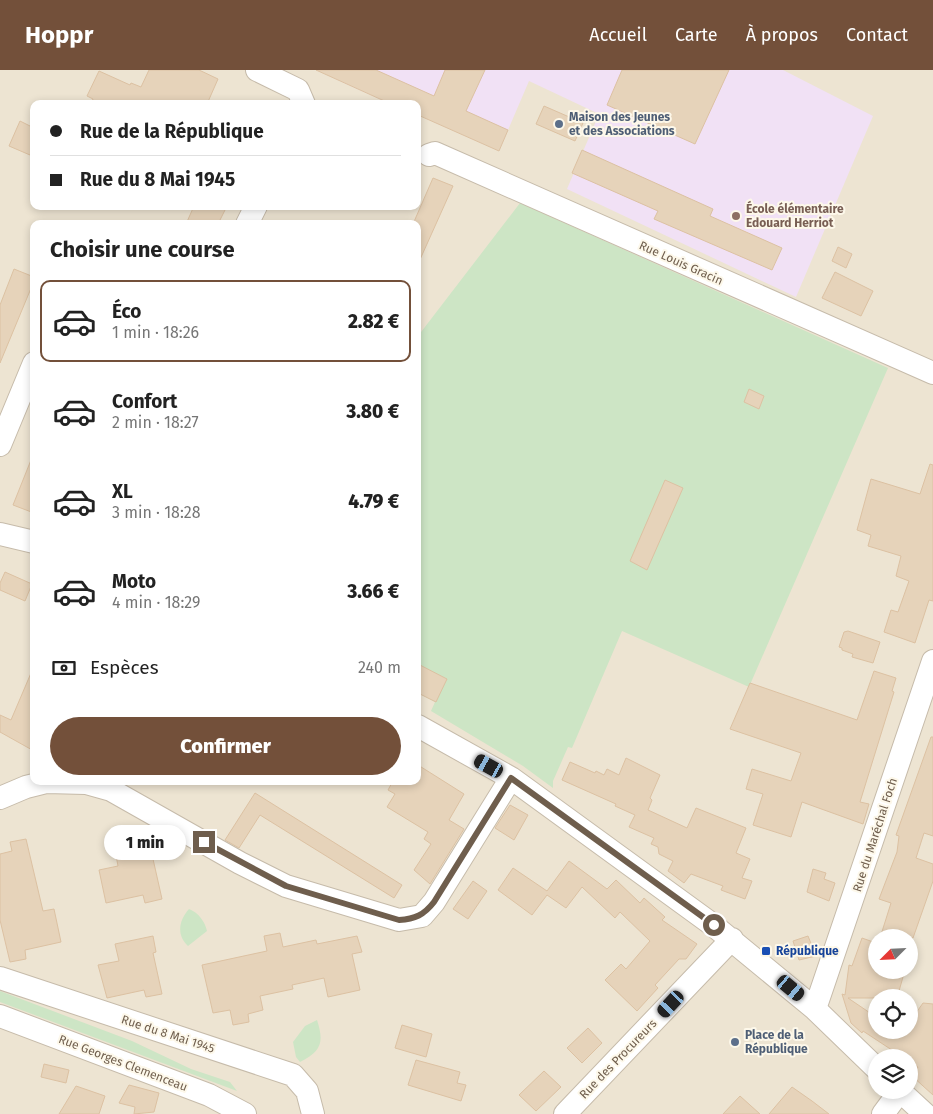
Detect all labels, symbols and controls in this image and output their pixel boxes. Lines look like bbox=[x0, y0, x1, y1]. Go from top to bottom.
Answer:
text: Hoppr bbox=[25, 21, 93, 49]
text: Accueil bbox=[589, 24, 647, 46]
text: Carte bbox=[675, 24, 718, 46]
text: À propos bbox=[746, 24, 818, 46]
text: Contact bbox=[846, 24, 908, 46]
place label: Maison des Jeunes et des Associations bbox=[569, 110, 675, 138]
marker: Maison des Jeunes et des Associations bbox=[553, 118, 565, 130]
text: Rue de la République bbox=[80, 120, 264, 143]
text: Rue du 8 Mai 1945 bbox=[80, 168, 235, 191]
place label: École élémentaire Edouard Herriot bbox=[746, 200, 844, 230]
marker: École élémentaire Edouard Herriot bbox=[730, 210, 742, 222]
text: Choisir une course bbox=[50, 236, 235, 263]
street label: Rue Louis Gracin bbox=[637, 238, 725, 288]
icon: car bbox=[52, 299, 97, 344]
text: Éco bbox=[112, 300, 141, 323]
text: 2.82 € bbox=[348, 310, 399, 333]
text: 1 min · 18:26 bbox=[112, 323, 199, 342]
icon: car bbox=[52, 389, 97, 434]
text: Confort bbox=[112, 390, 177, 413]
text: 3.80 € bbox=[346, 400, 399, 423]
text: 2 min · 18:27 bbox=[112, 413, 199, 432]
icon: car bbox=[52, 479, 97, 524]
text: XL bbox=[112, 480, 133, 503]
text: 4.79 € bbox=[348, 490, 399, 513]
text: 3 min · 18:28 bbox=[112, 503, 200, 522]
icon: car bbox=[52, 569, 97, 614]
text: Moto bbox=[112, 570, 156, 593]
text: 3.66 € bbox=[347, 580, 399, 603]
text: 4 min · 18:29 bbox=[112, 593, 200, 612]
icon: cash bbox=[50, 654, 78, 682]
text: Espèces bbox=[90, 656, 159, 679]
text: 240 m bbox=[358, 658, 401, 677]
button: Confirmer bbox=[50, 717, 401, 775]
car bbox=[472, 752, 505, 780]
street label: Rue du Maréchal Foch bbox=[850, 776, 900, 894]
callout: 1 min bbox=[104, 824, 186, 860]
route end bbox=[193, 831, 215, 853]
text: 1 min bbox=[126, 833, 164, 852]
route start bbox=[703, 914, 725, 936]
north arrow bbox=[868, 929, 918, 979]
map controls bbox=[868, 929, 918, 1099]
place label: République bbox=[776, 944, 839, 958]
marker: République bbox=[760, 945, 772, 957]
car bbox=[774, 973, 807, 1003]
car bbox=[655, 988, 686, 1020]
button: locate bbox=[868, 989, 918, 1039]
street label: Rue du 8 Mai 1945 bbox=[120, 1012, 216, 1056]
street label: Rue des Procureurs bbox=[577, 1016, 660, 1102]
place label: Place de la République bbox=[745, 1028, 808, 1056]
street label: Rue Georges Clemenceau bbox=[57, 1032, 189, 1094]
marker: Place de la République bbox=[729, 1036, 741, 1048]
button: layers bbox=[868, 1049, 918, 1099]

